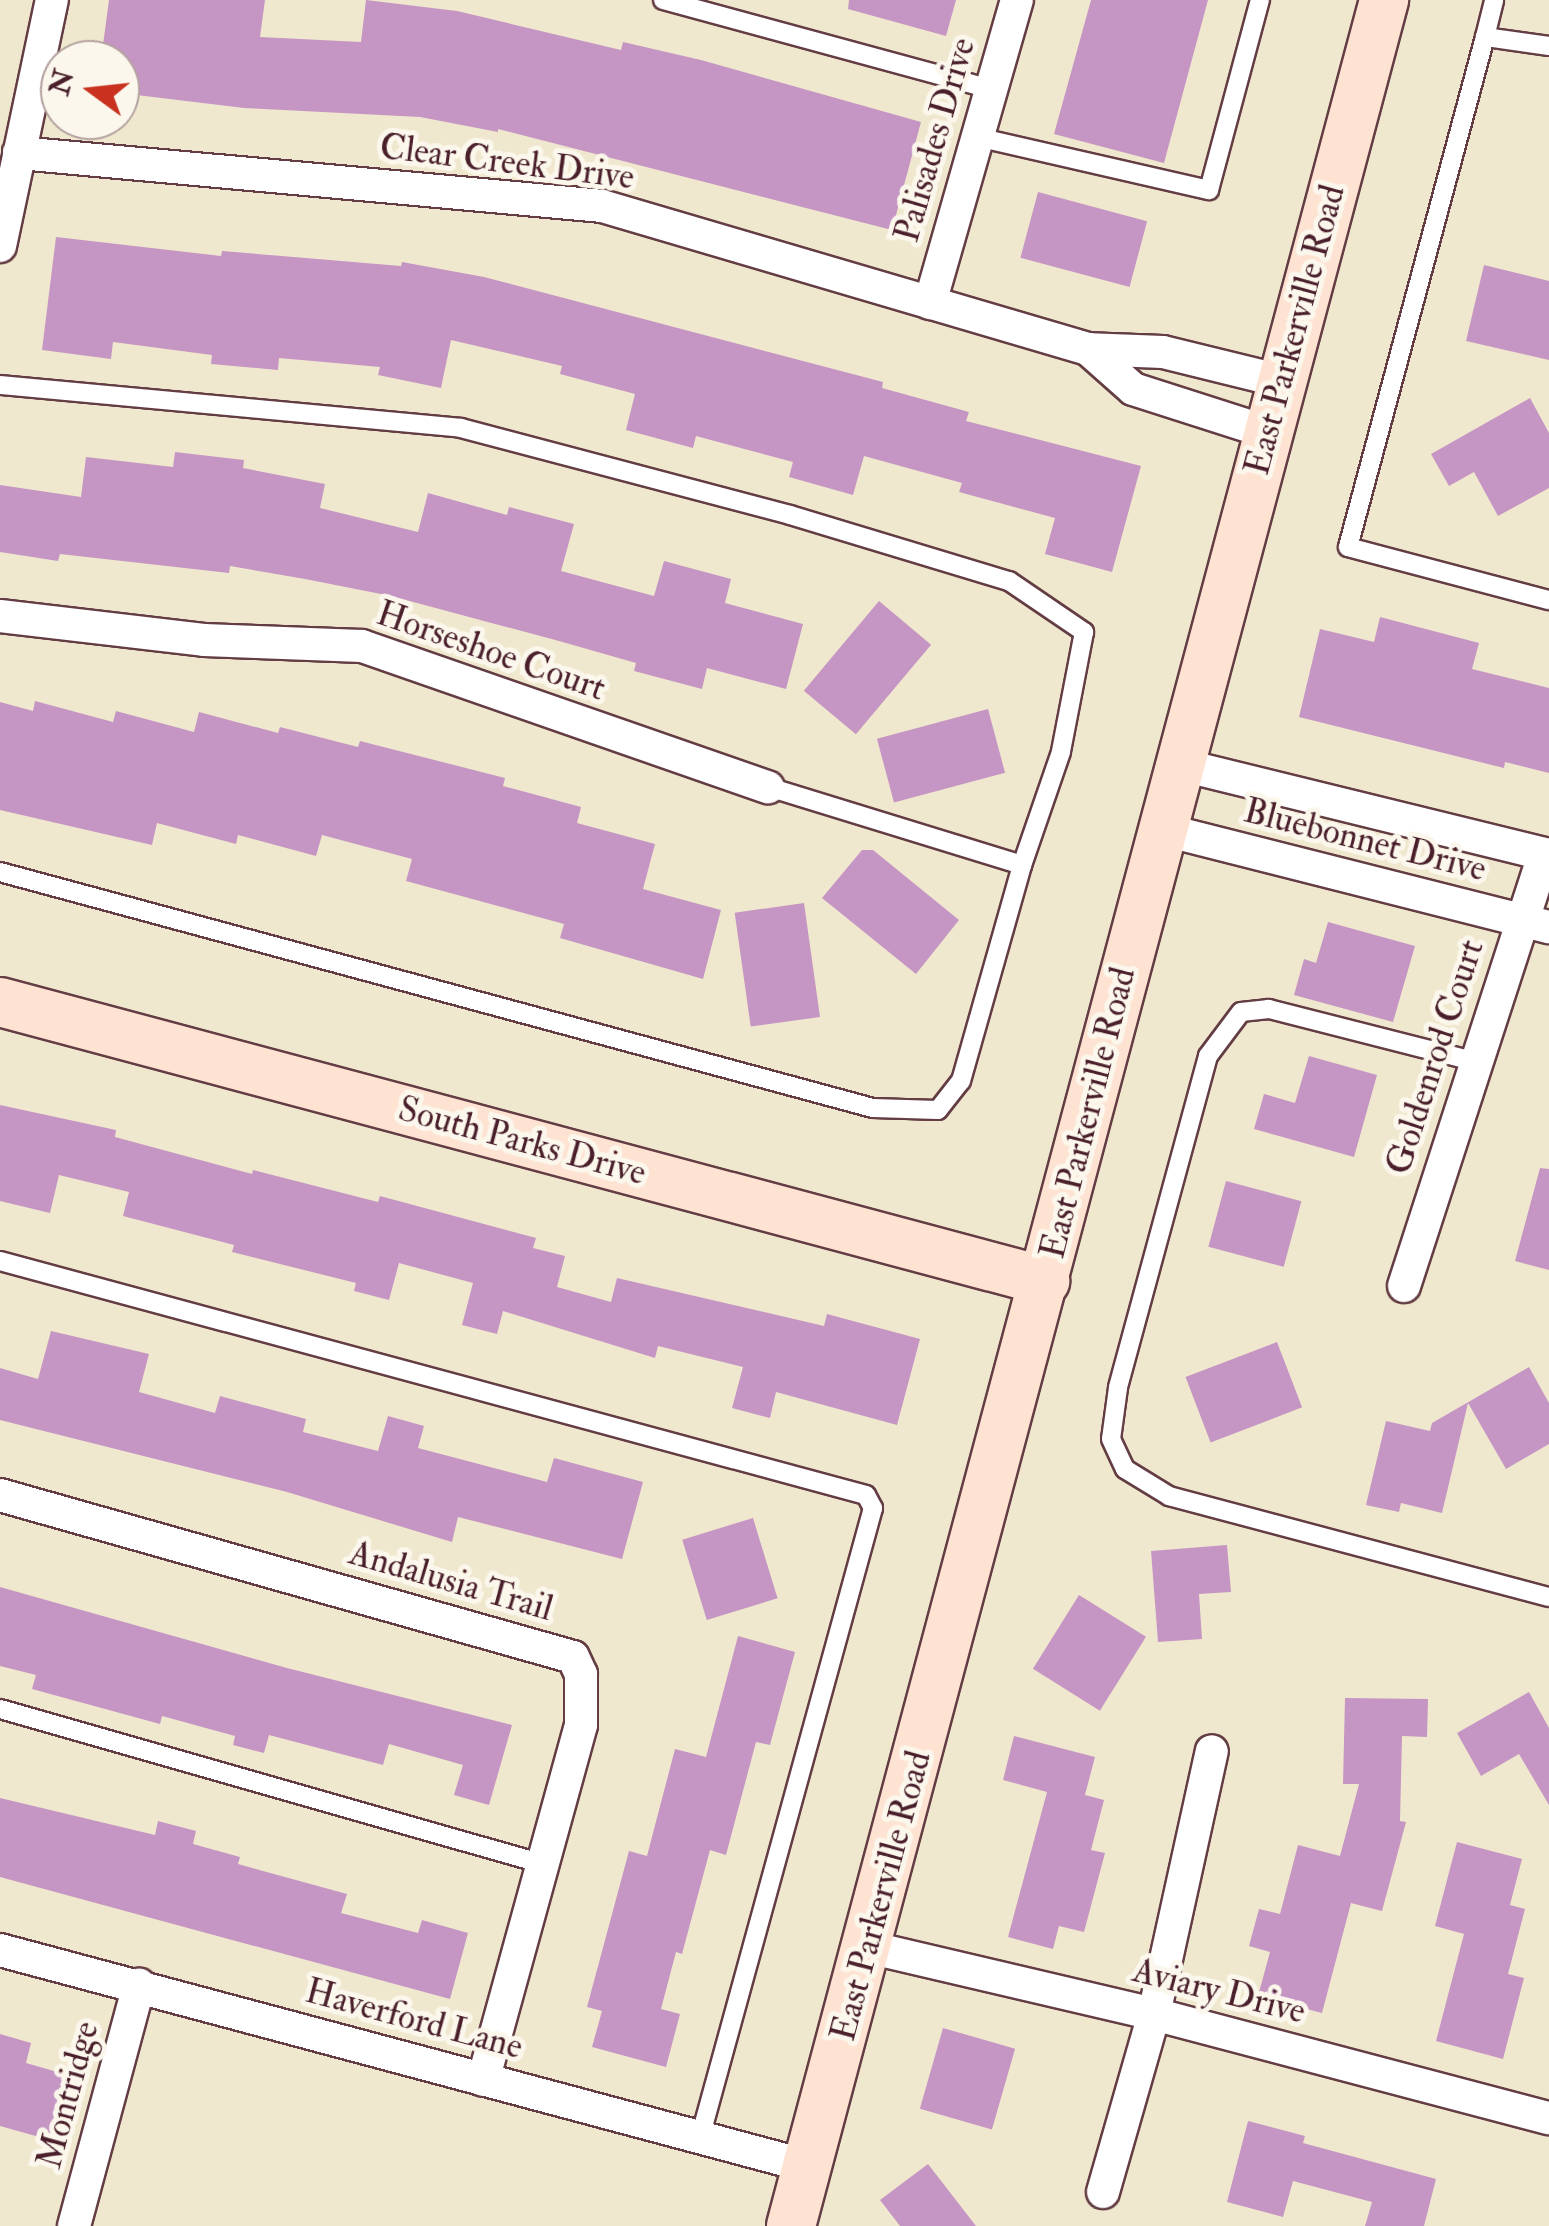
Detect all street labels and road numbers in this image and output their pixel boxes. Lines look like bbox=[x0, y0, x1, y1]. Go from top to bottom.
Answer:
street label: Palisades Drive bbox=[886, 33, 984, 247]
street label: Clear Creek Drive bbox=[378, 126, 636, 198]
street label: East Parkerville Road bbox=[1236, 180, 1354, 480]
street label: Horseshoe Court bbox=[371, 592, 611, 710]
street label: Bluebonnet Drive bbox=[1240, 790, 1490, 890]
street label: Goldenrod Court bbox=[1377, 934, 1493, 1180]
street label: East Parkerville Road bbox=[1031, 963, 1145, 1263]
street label: South Parks Drive bbox=[394, 1088, 650, 1194]
street label: Andalusia Trail bbox=[344, 1532, 558, 1630]
street label: East Parkerville Road bbox=[822, 1746, 940, 2046]
street label: Aviary Drive bbox=[1128, 1949, 1310, 2033]
street label: Haverford Lane bbox=[301, 1970, 527, 2068]
street label: Montridge bbox=[28, 2017, 108, 2173]

